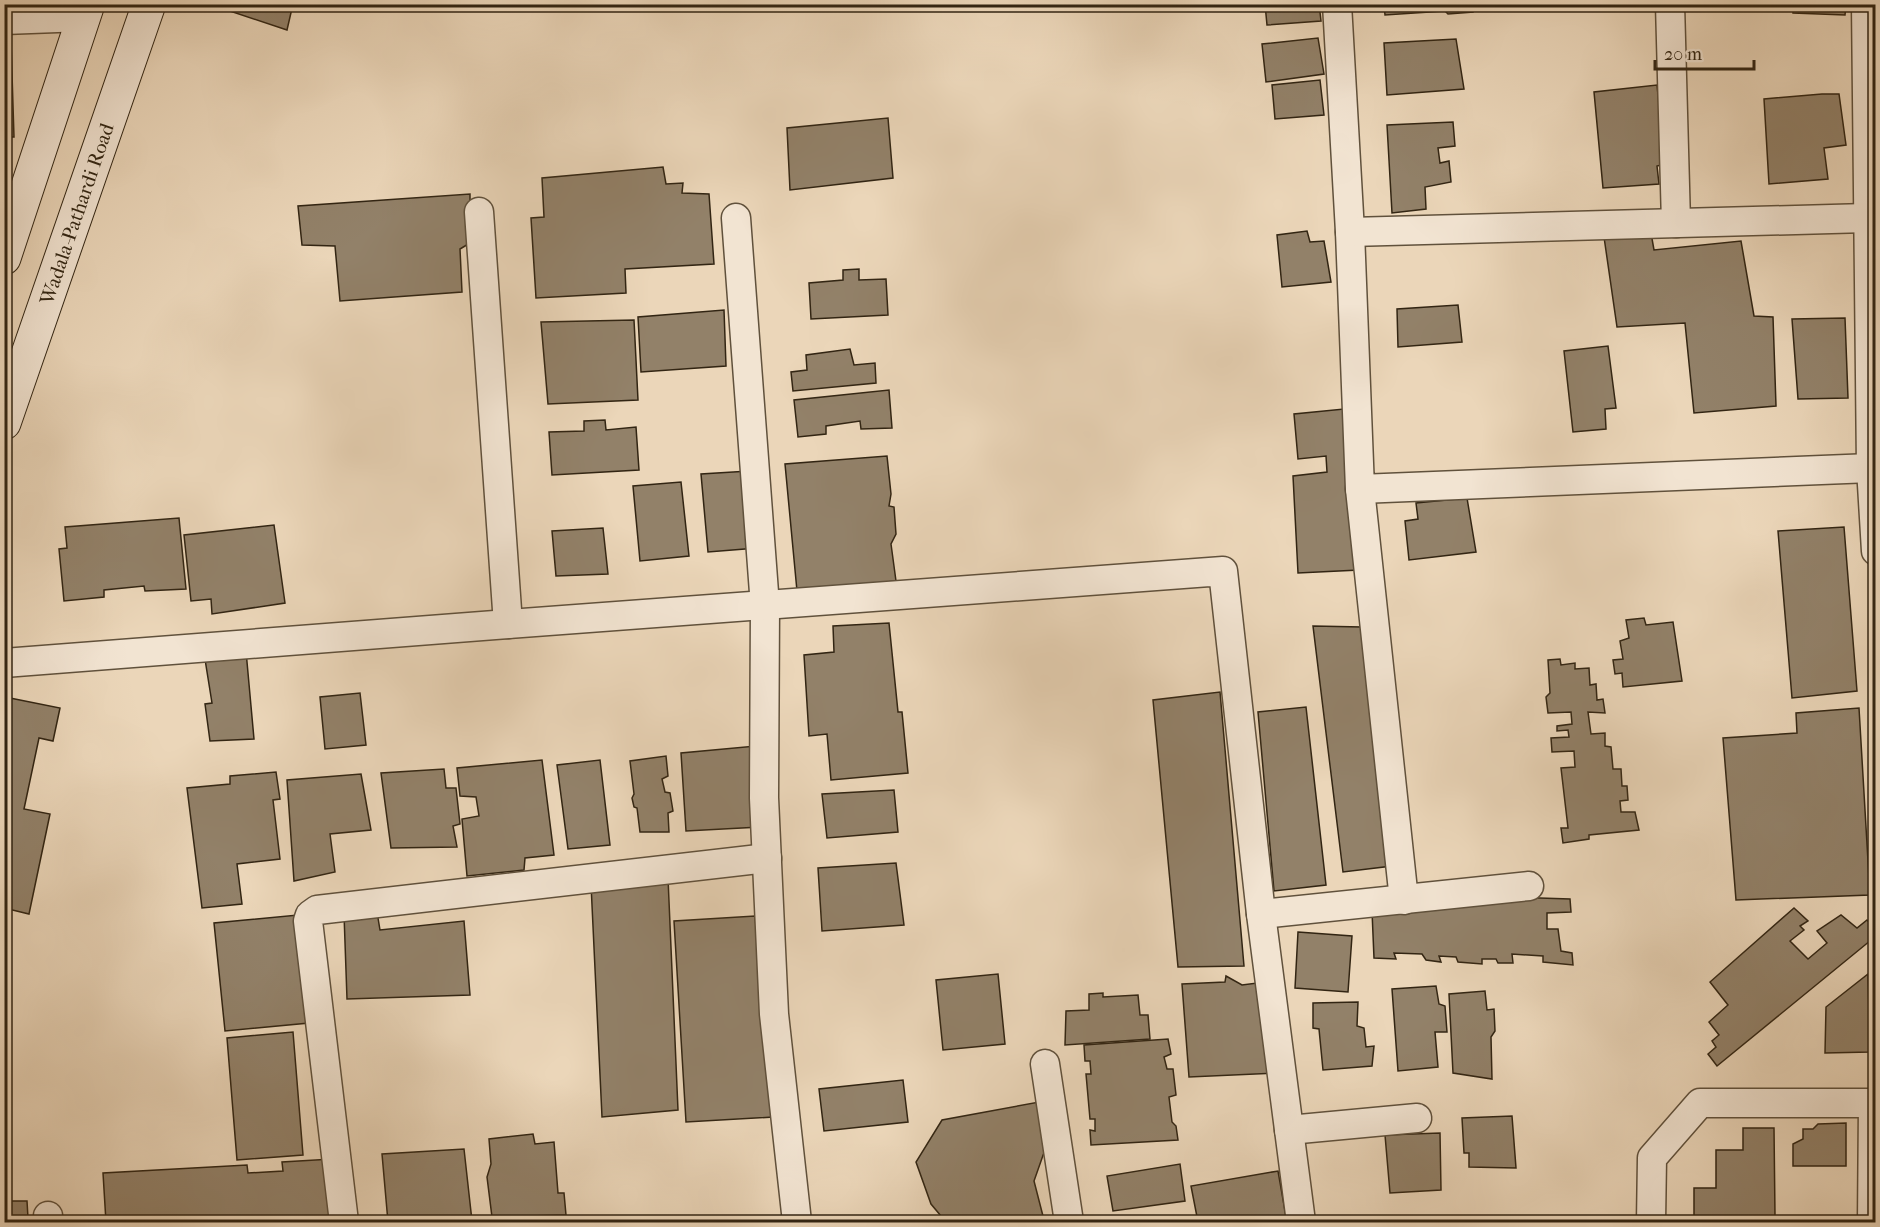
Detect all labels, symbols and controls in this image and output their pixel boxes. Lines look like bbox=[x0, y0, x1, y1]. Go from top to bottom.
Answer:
scale bar bbox=[1655, 33, 1754, 71]
text: 20 m bbox=[1664, 44, 1702, 65]
street label: Wadala-Pathardi Road bbox=[35, 119, 119, 309]

